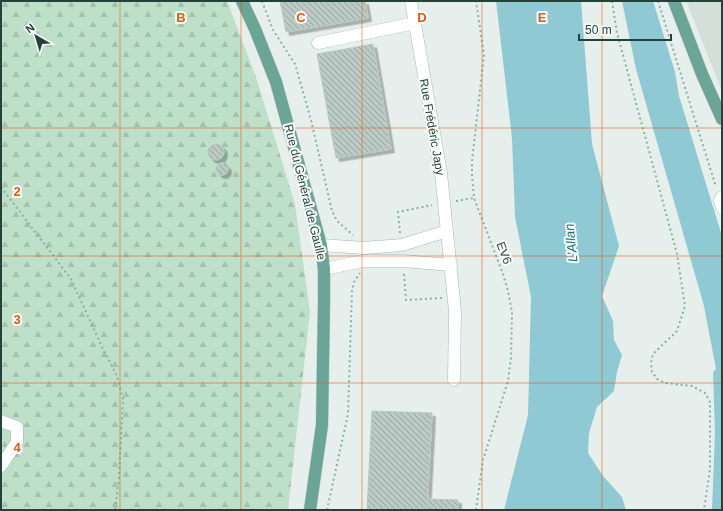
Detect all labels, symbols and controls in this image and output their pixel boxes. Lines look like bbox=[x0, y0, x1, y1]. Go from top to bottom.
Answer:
text: B bbox=[176, 10, 186, 25]
text: C bbox=[296, 10, 306, 25]
text: D bbox=[417, 10, 427, 25]
text: E bbox=[538, 10, 547, 25]
north arrow bbox=[16, 16, 56, 56]
scale bar bbox=[579, 16, 671, 42]
text: N bbox=[23, 21, 37, 35]
text: 50 m bbox=[585, 23, 612, 37]
street label: Rue Frédéric Japy bbox=[417, 78, 447, 176]
street label: Rue du Général de Gaulle bbox=[281, 123, 329, 262]
text: 2 bbox=[13, 184, 21, 199]
water label: L'Allan bbox=[562, 223, 580, 263]
street label: EV6 bbox=[493, 240, 515, 266]
text: 3 bbox=[13, 312, 21, 327]
text: 4 bbox=[13, 440, 21, 455]

